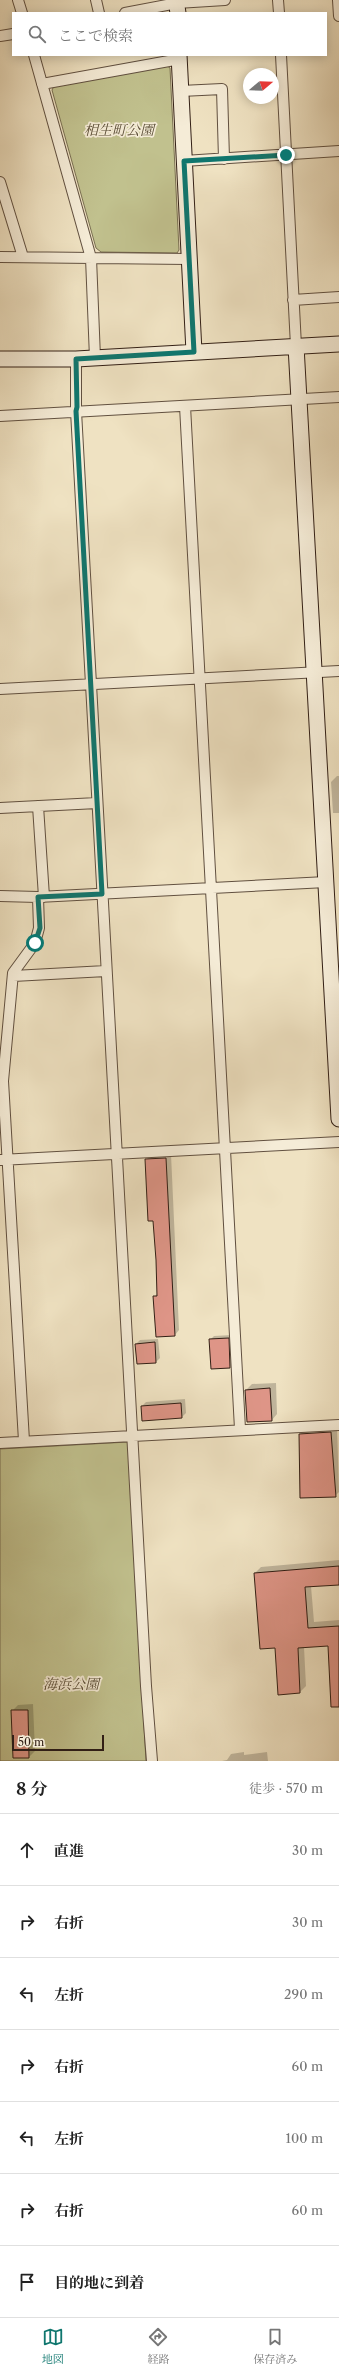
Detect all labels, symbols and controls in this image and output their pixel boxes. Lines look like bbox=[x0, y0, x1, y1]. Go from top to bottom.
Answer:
search box bbox=[12, 12, 327, 56]
icon: search bbox=[26, 23, 48, 45]
text: ここで検索 bbox=[58, 26, 133, 45]
north arrow bbox=[243, 68, 279, 104]
park label: 相生町公園 bbox=[84, 121, 156, 139]
route end bbox=[277, 146, 295, 164]
route start bbox=[26, 934, 44, 952]
park label: 海浜公園 bbox=[43, 1675, 101, 1693]
scale bar bbox=[12, 1733, 104, 1752]
text: 50 m bbox=[18, 1735, 44, 1749]
text: 8 分 bbox=[16, 1779, 48, 1799]
text: 徒歩 · 570 m bbox=[249, 1780, 323, 1796]
icon: ahead bbox=[16, 1839, 38, 1861]
text: 直進 bbox=[54, 1841, 84, 1860]
text: 30 m bbox=[292, 1842, 323, 1858]
icon: right bbox=[16, 1911, 38, 1933]
text: 右折 bbox=[54, 1913, 84, 1932]
text: 30 m bbox=[292, 1914, 323, 1930]
icon: left bbox=[16, 1983, 38, 2005]
text: 左折 bbox=[54, 1985, 84, 2004]
text: 290 m bbox=[284, 1986, 323, 2002]
icon: right bbox=[16, 2055, 38, 2077]
text: 右折 bbox=[54, 2057, 84, 2076]
text: 60 m bbox=[292, 2058, 323, 2074]
icon: left bbox=[16, 2127, 38, 2149]
text: 左折 bbox=[54, 2129, 84, 2148]
text: 100 m bbox=[285, 2130, 323, 2146]
icon: right bbox=[16, 2199, 38, 2221]
text: 右折 bbox=[54, 2201, 84, 2220]
text: 60 m bbox=[292, 2202, 323, 2218]
icon: arrive bbox=[16, 2271, 38, 2293]
text: 目的地に到着 bbox=[54, 2273, 144, 2292]
tab: 地図 bbox=[42, 2326, 64, 2366]
tab: 経路 bbox=[147, 2326, 169, 2366]
tab: 保存済み bbox=[253, 2326, 297, 2366]

